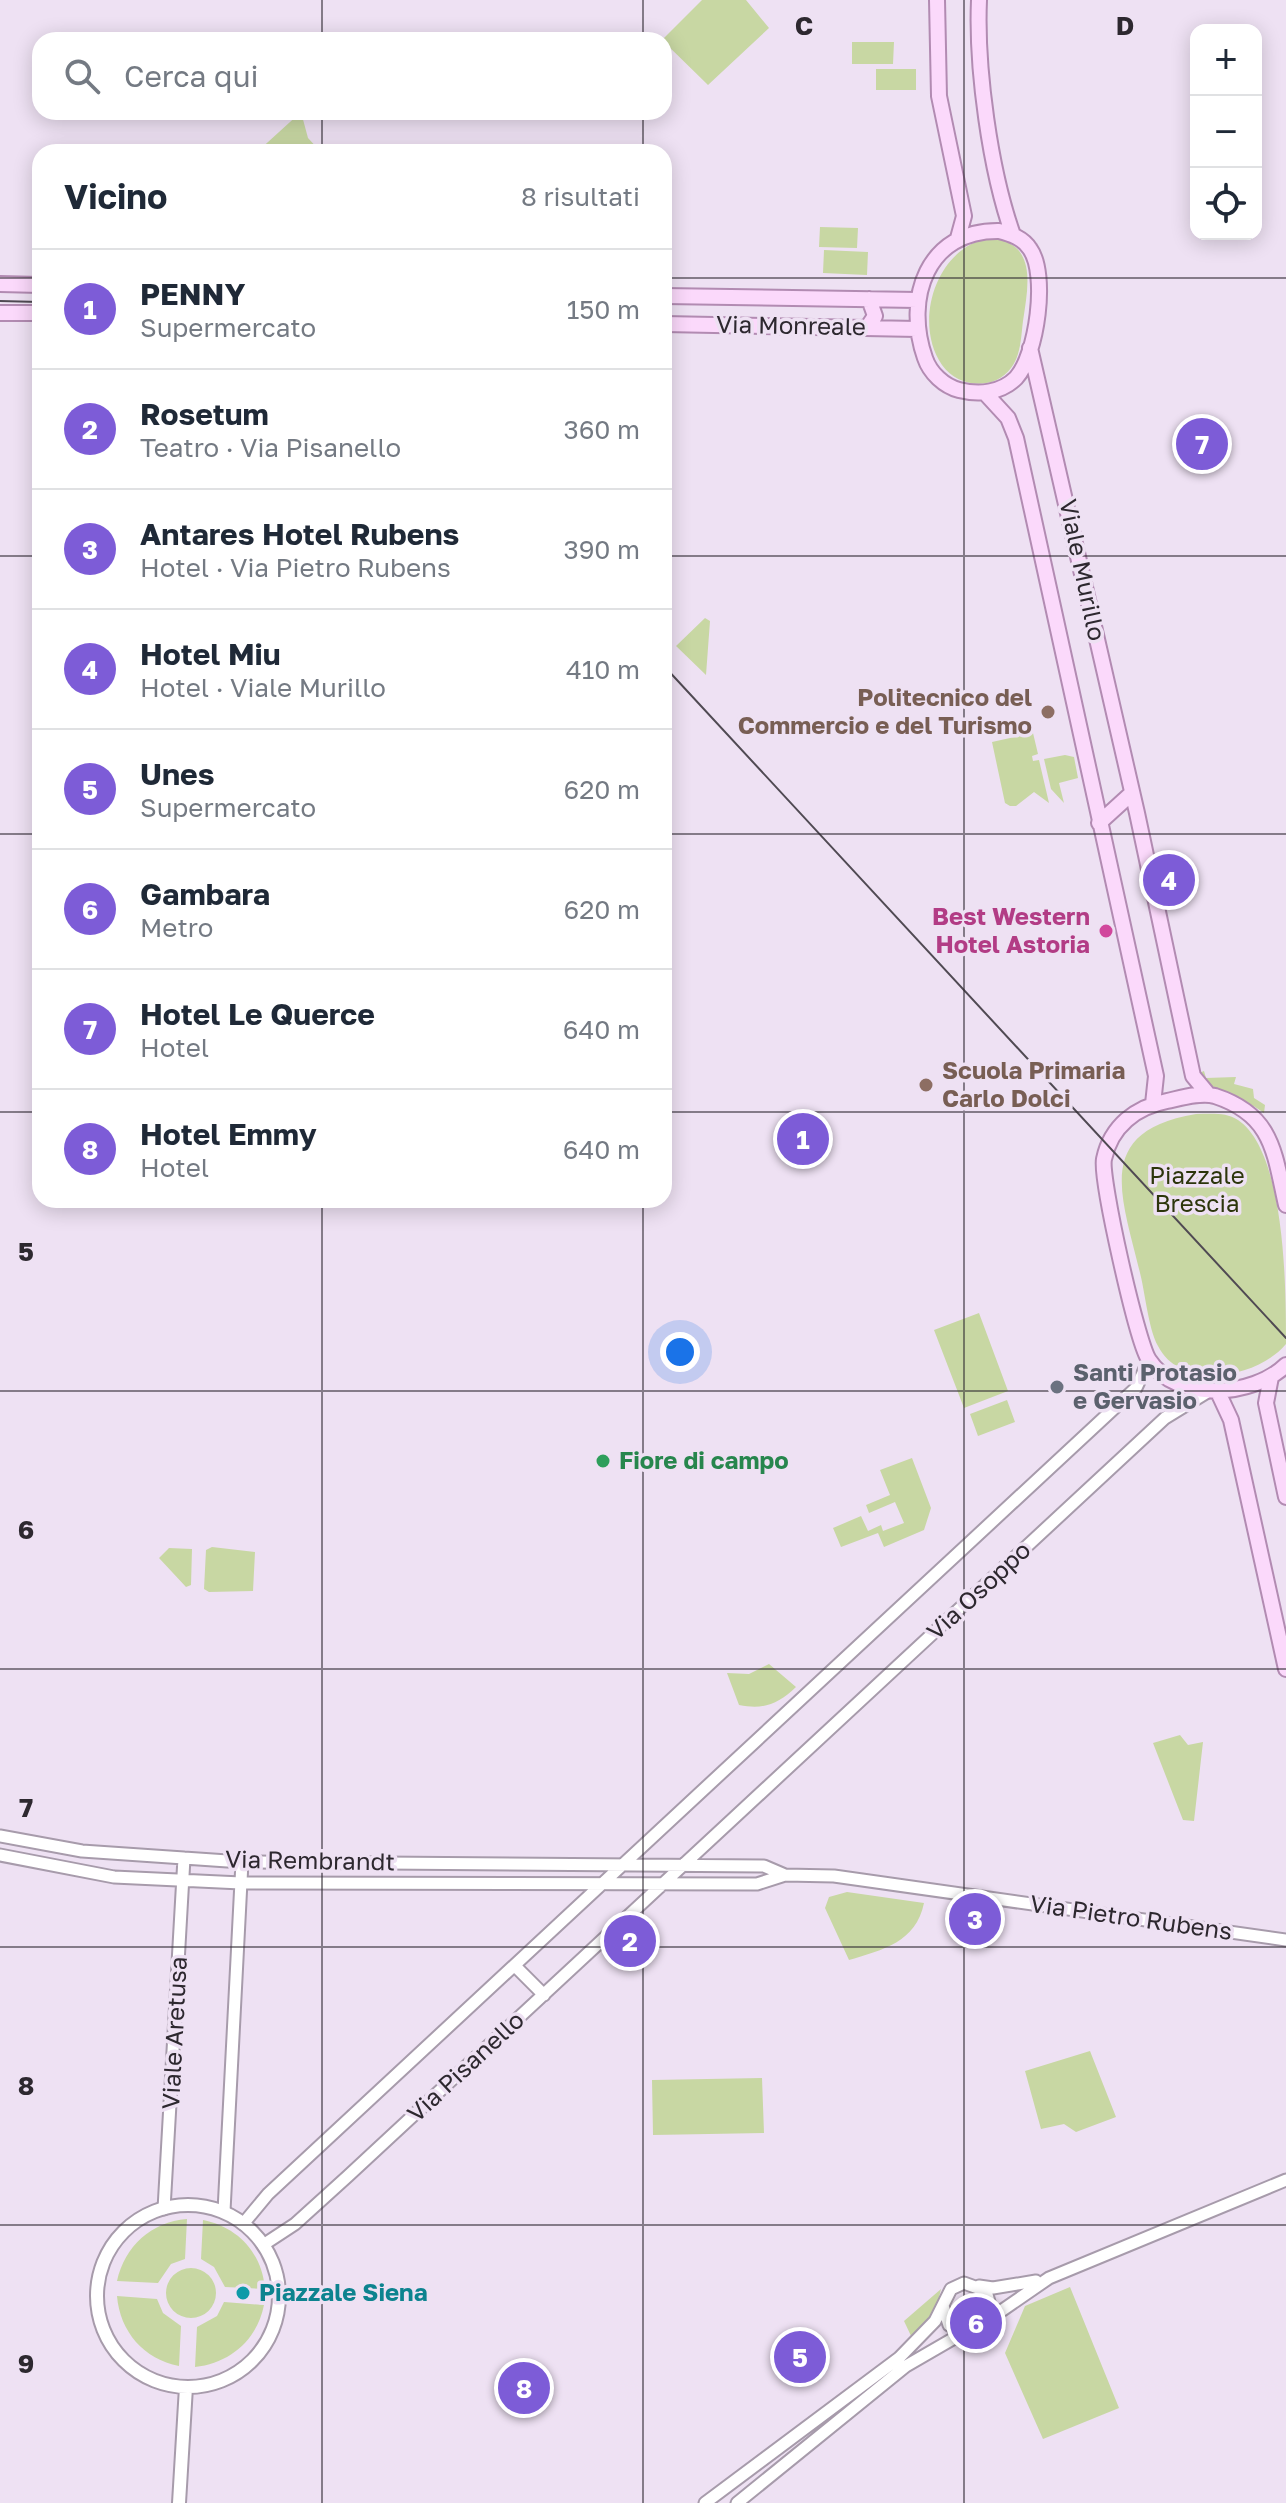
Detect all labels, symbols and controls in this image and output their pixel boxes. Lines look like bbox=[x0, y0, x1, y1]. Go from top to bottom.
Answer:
text: C bbox=[795, 10, 813, 41]
text: D bbox=[1116, 10, 1134, 41]
map controls bbox=[1190, 24, 1262, 240]
button: + bbox=[1190, 24, 1262, 96]
search box bbox=[32, 32, 672, 120]
icon: search bbox=[60, 54, 104, 98]
text: Cerca qui bbox=[124, 58, 259, 94]
button: − bbox=[1190, 96, 1262, 168]
button: locate bbox=[1190, 168, 1262, 240]
text: Vicino bbox=[64, 176, 167, 216]
text: 8 risultati bbox=[521, 181, 640, 212]
text: PENNY bbox=[140, 276, 245, 312]
text: 1 bbox=[83, 294, 97, 325]
text: 150 m bbox=[567, 294, 640, 325]
street label: Via Monreale bbox=[716, 309, 866, 340]
text: Supermercato bbox=[140, 312, 316, 343]
text: Rosetum bbox=[140, 396, 269, 432]
text: 2 bbox=[82, 414, 98, 445]
text: 360 m bbox=[563, 414, 640, 445]
pin: 7 bbox=[1176, 414, 1228, 474]
text: Teatro · Via Pisanello bbox=[140, 432, 401, 463]
street label: Viale Murillo bbox=[1054, 496, 1113, 643]
text: Antares Hotel Rubens bbox=[140, 516, 459, 552]
text: 3 bbox=[82, 534, 98, 565]
text: 390 m bbox=[563, 534, 640, 565]
text: Hotel · Via Pietro Rubens bbox=[140, 552, 451, 583]
text: Hotel Miu bbox=[140, 636, 281, 672]
text: 4 bbox=[82, 654, 98, 685]
text: 410 m bbox=[566, 654, 640, 685]
text: Hotel · Viale Murillo bbox=[140, 672, 386, 703]
place label: Politecnico del Commercio e del Turismo bbox=[738, 682, 1032, 739]
marker: Politecnico del Commercio e del Turismo bbox=[1039, 703, 1057, 721]
text: Unes bbox=[140, 756, 215, 792]
text: 5 bbox=[82, 774, 98, 805]
text: 620 m bbox=[564, 774, 640, 805]
text: Supermercato bbox=[140, 792, 316, 823]
pin: 4 bbox=[1143, 850, 1195, 910]
text: Gambara bbox=[140, 876, 270, 912]
text: 6 bbox=[82, 894, 98, 925]
text: 620 m bbox=[564, 894, 640, 925]
place label: Best Western Hotel Astoria bbox=[932, 901, 1090, 958]
text: Metro bbox=[140, 912, 213, 943]
marker: Best Western Hotel Astoria bbox=[1097, 922, 1115, 940]
text: Hotel Le Querce bbox=[140, 996, 375, 1032]
text: 7 bbox=[83, 1014, 97, 1045]
text: 640 m bbox=[563, 1014, 640, 1045]
text: Hotel bbox=[140, 1032, 209, 1063]
place label: Scuola Primaria Carlo Dolci bbox=[942, 1055, 1125, 1112]
marker: Scuola Primaria Carlo Dolci bbox=[917, 1076, 935, 1094]
pin: 1 bbox=[777, 1109, 829, 1169]
text: Hotel Emmy bbox=[140, 1116, 317, 1152]
text: 8 bbox=[82, 1134, 98, 1165]
text: 640 m bbox=[563, 1134, 640, 1165]
text: Hotel bbox=[140, 1152, 209, 1183]
park label: Piazzale Brescia bbox=[1149, 1160, 1245, 1217]
text: 5 bbox=[18, 1236, 34, 1267]
your location bbox=[660, 1332, 700, 1372]
place label: Santi Protasio e Gervasio bbox=[1073, 1357, 1237, 1414]
marker: Santi Protasio e Gervasio bbox=[1048, 1378, 1066, 1396]
place label: Fiore di campo bbox=[619, 1445, 789, 1474]
marker: Fiore di campo bbox=[594, 1452, 612, 1470]
text: 6 bbox=[18, 1514, 34, 1545]
street label: Via Osoppo bbox=[920, 1535, 1036, 1645]
text: 7 bbox=[19, 1792, 33, 1823]
street label: Via Rembrandt bbox=[225, 1844, 395, 1875]
street label: Via Pietro Rubens bbox=[1028, 1888, 1234, 1945]
pin: 3 bbox=[949, 1889, 1001, 1949]
pin: 2 bbox=[604, 1911, 656, 1971]
street label: Viale Aretusa bbox=[155, 1956, 192, 2110]
street label: Via Pisanello bbox=[401, 2005, 529, 2127]
text: 8 bbox=[18, 2070, 34, 2101]
place label: Piazzale Siena bbox=[259, 2277, 428, 2306]
marker: Piazzale Siena bbox=[234, 2284, 252, 2302]
pin: 6 bbox=[950, 2293, 1002, 2353]
pin: 5 bbox=[774, 2327, 826, 2387]
text: 9 bbox=[18, 2348, 34, 2379]
pin: 8 bbox=[498, 2358, 550, 2418]

